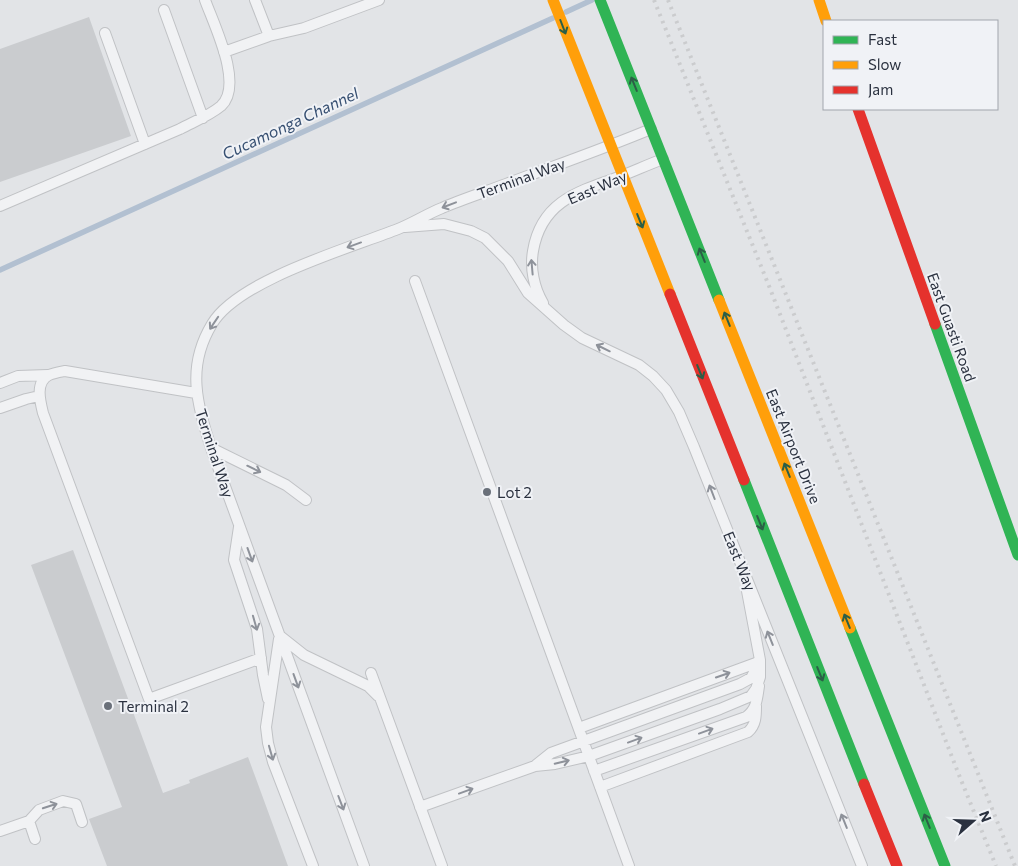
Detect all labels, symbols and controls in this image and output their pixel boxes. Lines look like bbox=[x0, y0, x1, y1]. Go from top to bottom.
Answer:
one-way arrow bbox=[559, 19, 568, 34]
legend bbox=[823, 20, 998, 110]
text: Fast bbox=[868, 30, 897, 48]
text: Slow bbox=[868, 55, 901, 73]
one-way arrow bbox=[628, 76, 637, 91]
text: Jam bbox=[868, 80, 893, 98]
water label: Cucamonga Channel bbox=[219, 83, 362, 163]
street label: Terminal Way bbox=[475, 154, 568, 202]
street label: East Way bbox=[565, 166, 630, 207]
one-way arrow bbox=[442, 201, 457, 210]
one-way arrow bbox=[636, 213, 645, 228]
one-way arrow bbox=[346, 241, 362, 250]
one-way arrow bbox=[697, 248, 706, 263]
one-way arrow bbox=[528, 260, 537, 276]
street label: East Guasti Road bbox=[924, 270, 980, 384]
one-way arrow bbox=[722, 312, 731, 327]
one-way arrow bbox=[209, 315, 219, 329]
one-way arrow bbox=[596, 343, 611, 352]
one-way arrow bbox=[696, 364, 706, 379]
street label: East Airport Drive bbox=[763, 386, 825, 506]
street label: Terminal Way bbox=[192, 406, 238, 500]
one-way arrow bbox=[782, 463, 792, 478]
one-way arrow bbox=[247, 464, 262, 474]
place label: Lot 2 bbox=[497, 483, 532, 501]
one-way arrow bbox=[707, 485, 716, 501]
marker: Lot 2 bbox=[481, 486, 493, 498]
one-way arrow bbox=[756, 515, 766, 530]
street label: East Way bbox=[720, 529, 760, 594]
one-way arrow bbox=[246, 547, 255, 562]
one-way arrow bbox=[842, 614, 852, 629]
one-way arrow bbox=[251, 615, 261, 631]
one-way arrow bbox=[765, 631, 774, 646]
one-way arrow bbox=[816, 666, 826, 681]
one-way arrow bbox=[714, 669, 730, 679]
one-way arrow bbox=[292, 673, 301, 688]
place label: Terminal 2 bbox=[118, 697, 189, 715]
marker: Terminal 2 bbox=[102, 700, 114, 712]
one-way arrow bbox=[698, 726, 713, 735]
one-way arrow bbox=[627, 735, 642, 744]
one-way arrow bbox=[266, 745, 276, 761]
one-way arrow bbox=[554, 757, 570, 766]
one-way arrow bbox=[458, 786, 473, 795]
one-way arrow bbox=[337, 795, 346, 810]
north arrow bbox=[948, 796, 998, 846]
one-way arrow bbox=[42, 800, 58, 810]
text: N bbox=[976, 809, 995, 824]
one-way arrow bbox=[839, 814, 848, 829]
one-way arrow bbox=[922, 814, 931, 829]

